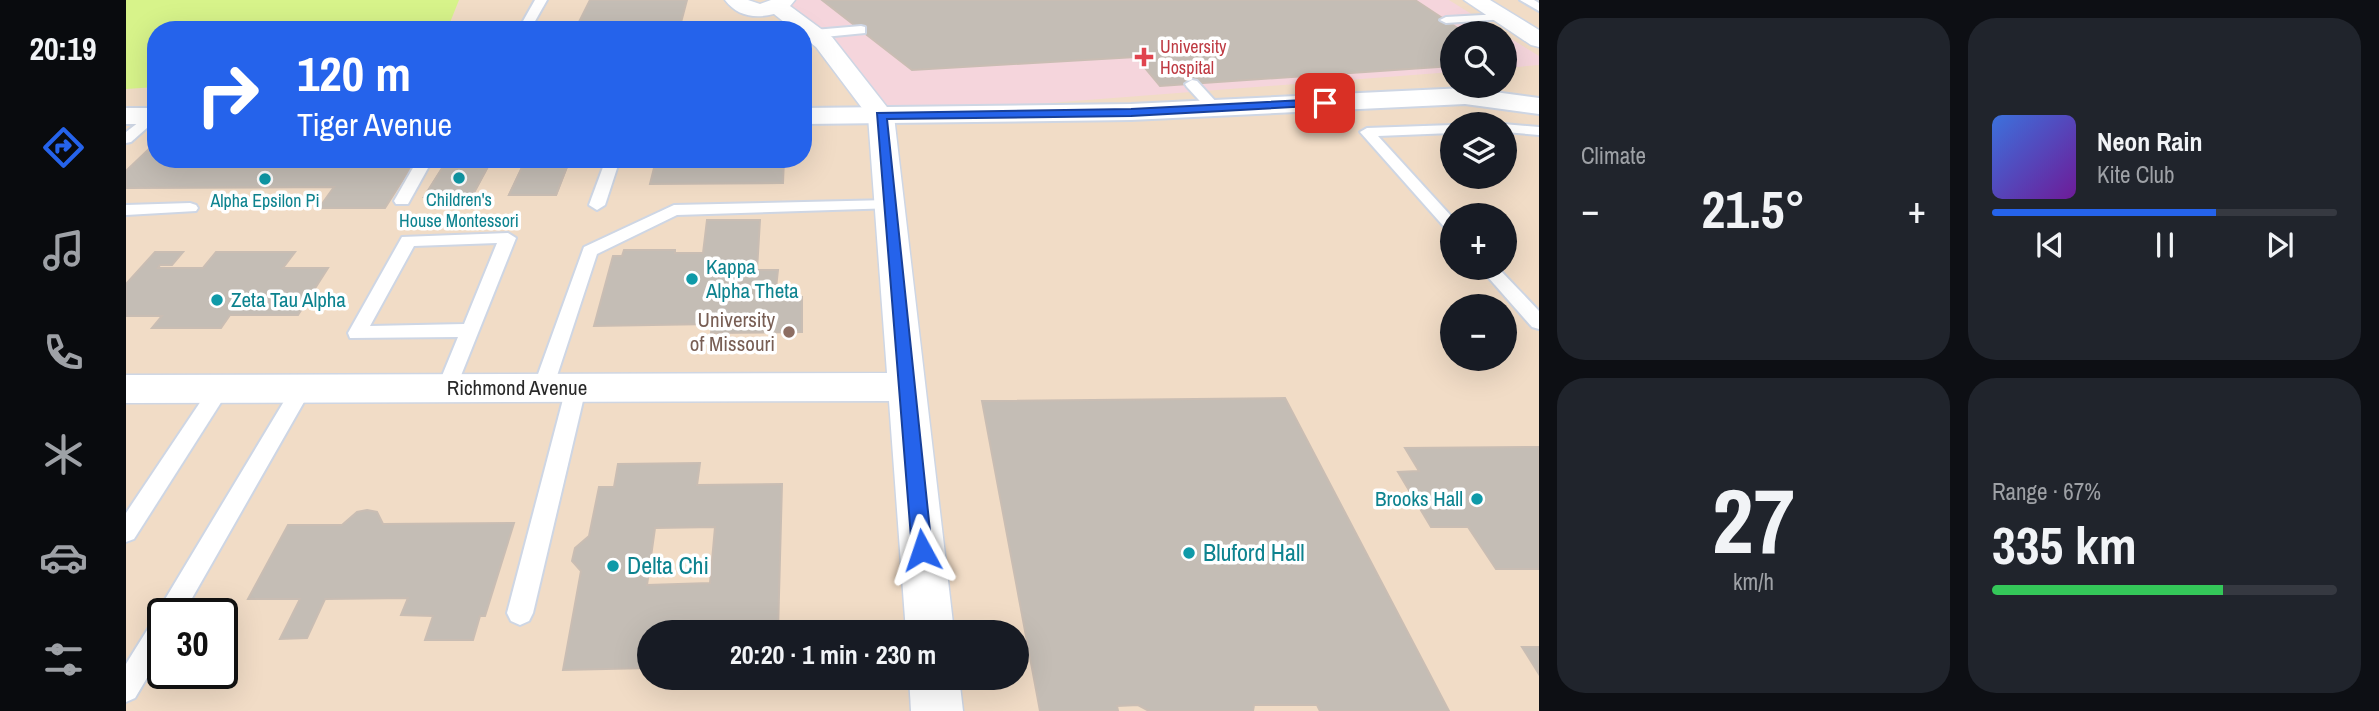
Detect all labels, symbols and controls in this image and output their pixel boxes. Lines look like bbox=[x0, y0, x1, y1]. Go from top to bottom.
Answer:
map controls bbox=[1440, 21, 1517, 371]
button: search bbox=[1440, 21, 1517, 98]
text: 20:19 bbox=[29, 27, 97, 70]
place label: University Hospital bbox=[1160, 34, 1227, 80]
text: 120 m bbox=[297, 40, 411, 106]
marker: University Hospital bbox=[1134, 47, 1154, 67]
icon: right bbox=[182, 49, 273, 140]
pin bbox=[1295, 73, 1355, 133]
icon: arrive bbox=[1306, 84, 1344, 122]
text: Tiger Avenue bbox=[297, 103, 452, 146]
button: layers bbox=[1440, 112, 1517, 189]
icon: directions bbox=[39, 123, 88, 172]
text: Neon Rain bbox=[2097, 124, 2202, 159]
text: Climate bbox=[1581, 140, 1646, 171]
text: Kite Club bbox=[2097, 159, 2175, 190]
marker: Children's House Montessori bbox=[451, 170, 467, 186]
marker: Alpha Epsilon Pi bbox=[257, 171, 273, 187]
text: 21.5° bbox=[1702, 174, 1805, 244]
text: − bbox=[1581, 184, 1599, 235]
text: + bbox=[1908, 184, 1926, 235]
place label: Children's House Montessori bbox=[399, 187, 519, 233]
place label: Alpha Epsilon Pi bbox=[209, 188, 320, 213]
button: + bbox=[1440, 203, 1517, 280]
icon: music bbox=[39, 226, 88, 275]
icon: previous bbox=[2031, 226, 2069, 264]
icon: pause bbox=[2146, 226, 2184, 264]
icon: next bbox=[2261, 226, 2299, 264]
place label: Kappa Alpha Theta bbox=[705, 252, 799, 305]
marker: Kappa Alpha Theta bbox=[684, 271, 700, 287]
place label: Zeta Tau Alpha bbox=[231, 285, 346, 314]
marker: Zeta Tau Alpha bbox=[209, 292, 225, 308]
button: − bbox=[1440, 294, 1517, 371]
place label: University of Missouri bbox=[690, 305, 775, 358]
marker: University of Missouri bbox=[781, 324, 797, 340]
icon: phone bbox=[39, 328, 88, 377]
street label: Richmond Avenue bbox=[447, 373, 587, 402]
icon: climate bbox=[39, 430, 88, 479]
text: 27 bbox=[1712, 459, 1795, 581]
text: Range · 67% bbox=[1992, 476, 2101, 507]
place label: Brooks Hall bbox=[1375, 484, 1463, 513]
marker: Brooks Hall bbox=[1469, 491, 1485, 507]
text: 335 km bbox=[1992, 510, 2137, 580]
position arrow bbox=[885, 513, 959, 587]
icon: car bbox=[39, 533, 88, 582]
place label: Bluford Hall bbox=[1203, 536, 1305, 568]
marker: Bluford Hall bbox=[1181, 545, 1197, 561]
place label: Delta Chi bbox=[627, 549, 709, 581]
marker: Delta Chi bbox=[605, 558, 621, 574]
text: km/h bbox=[1733, 566, 1774, 597]
speed limit sign: 30 bbox=[147, 598, 238, 689]
icon: filters bbox=[39, 635, 88, 684]
text: 20:20 · 1 min · 230 m bbox=[730, 637, 936, 672]

